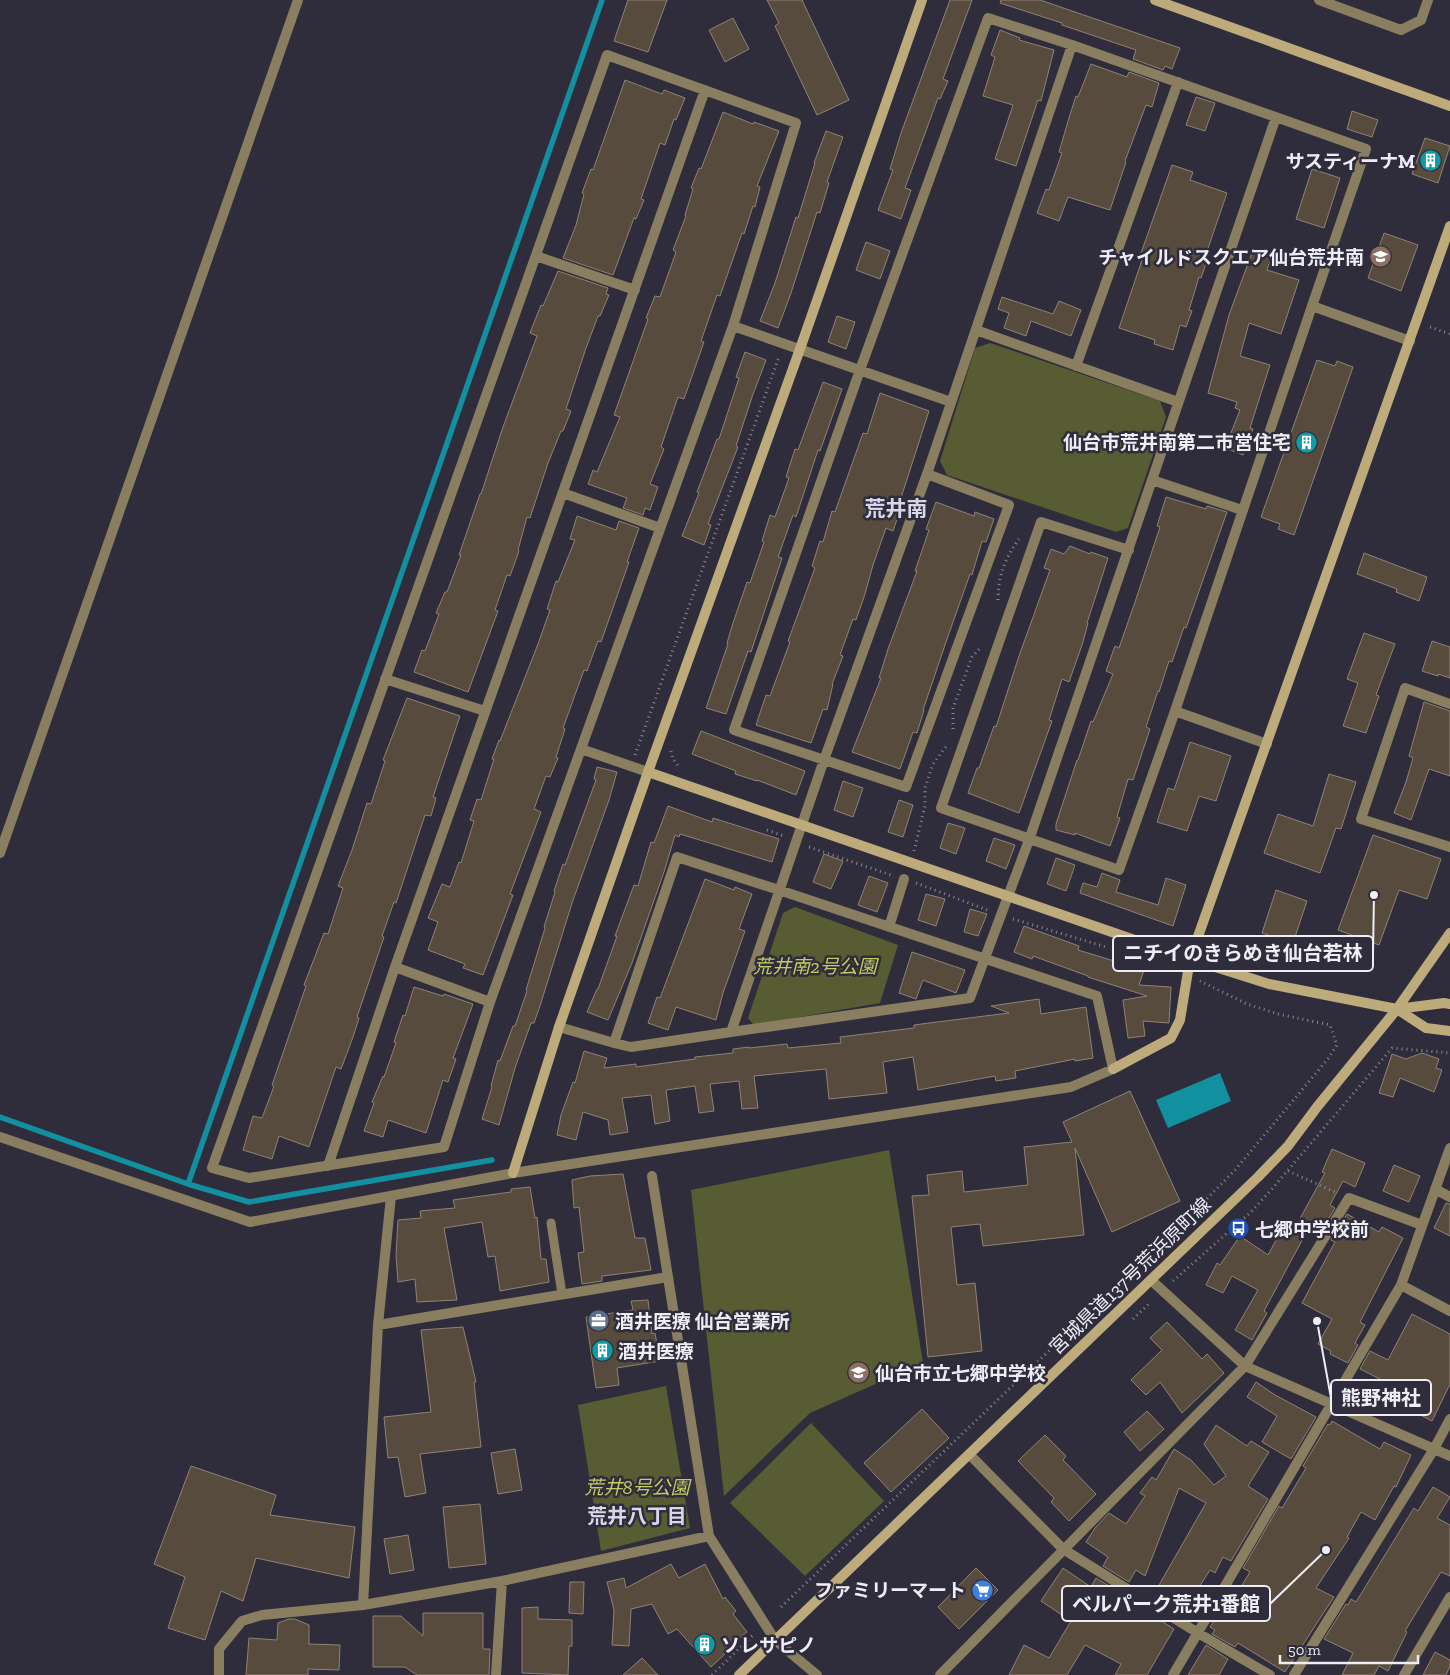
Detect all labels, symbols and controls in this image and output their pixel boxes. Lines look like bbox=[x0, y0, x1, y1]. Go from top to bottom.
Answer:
building icon: サスティーナM bbox=[1419, 149, 1443, 173]
place label: サスティーナM bbox=[1285, 150, 1415, 173]
school or university icon: チャイルドスクエア仙台荒井南 bbox=[1368, 245, 1392, 269]
place label: チャイルドスクエア仙台荒井南 bbox=[1098, 246, 1364, 269]
building icon: 仙台市荒井南第二市営住宅 bbox=[1295, 430, 1319, 454]
place label: 仙台市荒井南第二市営住宅 bbox=[1063, 431, 1291, 454]
district label: 荒井南 bbox=[865, 496, 928, 521]
callout: ニチイのきらめき仙台若林 bbox=[1113, 936, 1373, 971]
text: ニチイのきらめき仙台若林 bbox=[1123, 941, 1363, 965]
park label: 荒井南2号公園 bbox=[753, 955, 880, 978]
street label: 宮城県道137号荒浜原町線 bbox=[1044, 1193, 1216, 1359]
bus stop icon: 七郷中学校前 bbox=[1227, 1217, 1251, 1241]
place label: 七郷中学校前 bbox=[1255, 1218, 1369, 1241]
office icon: 酒井医療 仙台営業所 bbox=[587, 1309, 611, 1333]
place label: 酒井医療 仙台営業所 bbox=[615, 1310, 790, 1333]
building icon: 酒井医療 bbox=[590, 1339, 614, 1363]
place label: 酒井医療 bbox=[618, 1340, 694, 1363]
school or university icon: 仙台市立七郷中学校 bbox=[847, 1361, 871, 1385]
place label: 仙台市立七郷中学校 bbox=[875, 1362, 1046, 1385]
callout: 熊野神社 bbox=[1331, 1380, 1431, 1415]
text: 熊野神社 bbox=[1341, 1386, 1421, 1410]
park label: 荒井8号公園 bbox=[584, 1476, 693, 1499]
district label: 荒井八丁目 bbox=[587, 1504, 687, 1528]
supermarket icon: ファミリーマート bbox=[970, 1578, 994, 1602]
place label: ファミリーマート bbox=[814, 1579, 966, 1602]
callout: ベルパーク荒井1番館 bbox=[1062, 1586, 1270, 1621]
text: ベルパーク荒井1番館 bbox=[1072, 1592, 1260, 1616]
scale bar bbox=[1280, 1632, 1418, 1664]
building icon: ソレサピノ bbox=[693, 1633, 717, 1657]
place label: ソレサピノ bbox=[721, 1634, 816, 1657]
text: 50 m bbox=[1288, 1641, 1321, 1659]

